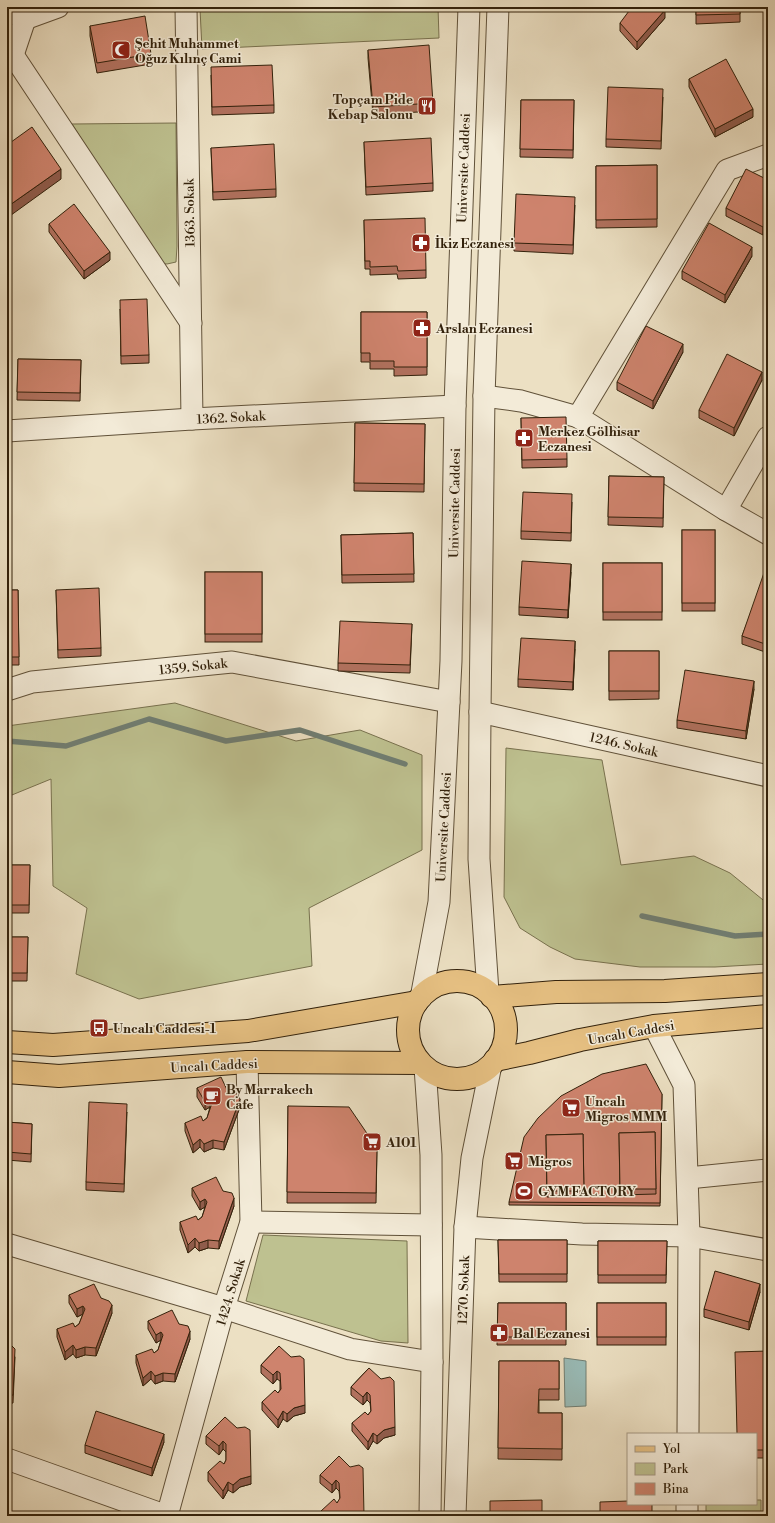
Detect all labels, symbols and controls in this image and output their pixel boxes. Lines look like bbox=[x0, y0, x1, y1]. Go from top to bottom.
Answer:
place label: Şehit Muhammet Oğuz Kılınç Cami bbox=[135, 36, 241, 67]
mosque icon: Şehit Muhammet Oğuz Kılınç Cami bbox=[110, 39, 132, 61]
place label: Topçam Pide Kebap Salonu bbox=[328, 92, 413, 123]
restaurant icon: Topçam Pide Kebap Salonu bbox=[416, 95, 438, 117]
street label: Universite Caddesi bbox=[454, 113, 474, 223]
street label: 1363. Sokak bbox=[181, 177, 199, 248]
pharmacy icon: İkiz Eczanesi bbox=[410, 232, 432, 254]
place label: İkiz Eczanesi bbox=[435, 235, 514, 252]
pharmacy icon: Arslan Eczanesi bbox=[411, 317, 433, 339]
place label: Arslan Eczanesi bbox=[435, 321, 533, 337]
street label: 1362. Sokak bbox=[196, 408, 267, 428]
place label: Merkez Gölhisar Eczanesi bbox=[538, 424, 640, 455]
pharmacy icon: Merkez Gölhisar Eczanesi bbox=[513, 427, 535, 449]
street label: Universite Caddesi bbox=[446, 448, 464, 558]
street label: 1359. Sokak bbox=[158, 655, 229, 679]
street label: 1246. Sokak bbox=[588, 729, 661, 761]
street label: Universite Caddesi bbox=[433, 772, 455, 882]
bus stop icon: Uncalı Caddesi-1 bbox=[88, 1017, 110, 1039]
street label: Uncalı Caddesi bbox=[587, 1017, 676, 1048]
place label: Uncalı Caddesi-1 bbox=[113, 1021, 217, 1037]
street label: Uncalı Caddesi bbox=[170, 1056, 258, 1076]
place label: By Marrakech Cafe bbox=[226, 1082, 313, 1113]
cafe icon: By Marrakech Cafe bbox=[201, 1085, 223, 1107]
place label: Uncalı Migros MMM bbox=[585, 1094, 667, 1125]
supermarket icon: Uncalı Migros MMM bbox=[560, 1097, 582, 1119]
supermarket icon: A101 bbox=[361, 1131, 383, 1153]
place label: A101 bbox=[385, 1135, 417, 1151]
supermarket icon: Migros bbox=[503, 1150, 525, 1172]
place label: Migros bbox=[528, 1154, 572, 1170]
sports icon: GYM FACTORY bbox=[513, 1180, 535, 1202]
place label: GYM FACTORY bbox=[538, 1184, 636, 1200]
street label: 1270. Sokak bbox=[455, 1254, 473, 1325]
street label: 1424. Sokak bbox=[213, 1256, 249, 1328]
pharmacy icon: Bal Eczanesi bbox=[488, 1322, 510, 1344]
place label: Bal Eczanesi bbox=[513, 1326, 590, 1342]
legend bbox=[627, 1433, 757, 1505]
text: Yol bbox=[662, 1442, 681, 1457]
text: Park bbox=[663, 1462, 689, 1477]
text: Bina bbox=[662, 1482, 690, 1497]

